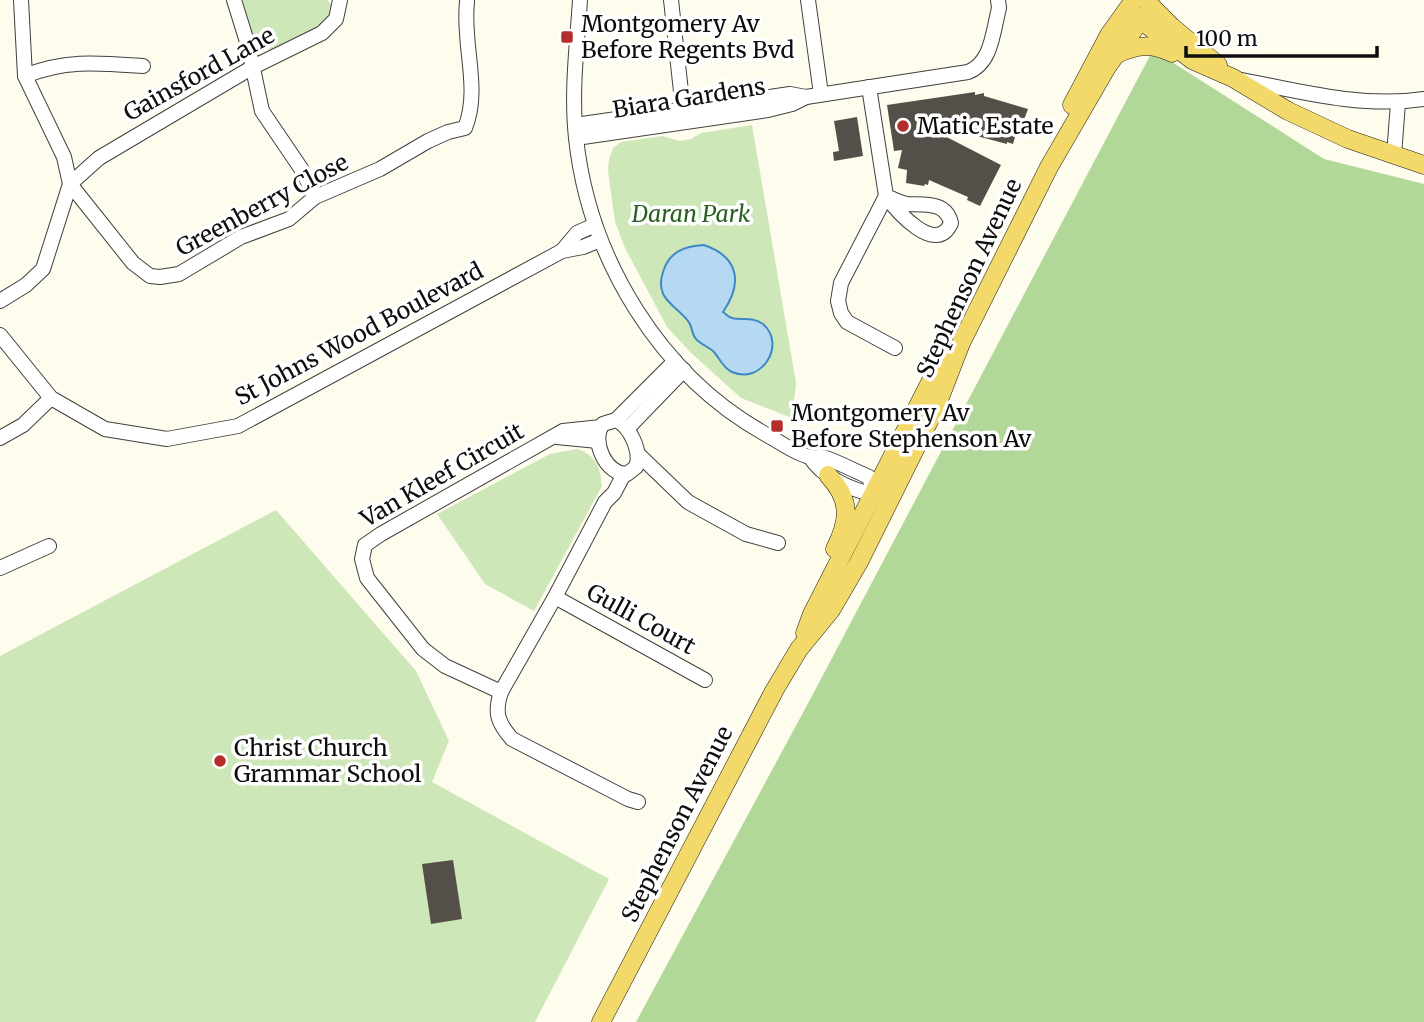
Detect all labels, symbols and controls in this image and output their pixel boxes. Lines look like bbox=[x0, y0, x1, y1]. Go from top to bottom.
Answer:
place label: Montgomery Av Before Regents Bvd bbox=[581, 9, 794, 64]
scale bar bbox=[1186, 14, 1377, 58]
street label: Gainsford Lane bbox=[118, 20, 279, 127]
text: 100 m bbox=[1196, 25, 1258, 52]
marker: Montgomery Av Before Regents Bvd bbox=[559, 29, 575, 45]
street label: Biara Gardens bbox=[611, 71, 767, 124]
place label: Matic Estate bbox=[917, 111, 1054, 140]
marker: Matic Estate bbox=[895, 118, 911, 134]
street label: Greenberry Close bbox=[171, 147, 353, 262]
street label: Stephenson Avenue bbox=[910, 174, 1027, 382]
park label: Daran Park bbox=[631, 199, 751, 228]
street label: St Johns Wood Boulevard bbox=[230, 256, 488, 411]
place label: Montgomery Av Before Stephenson Av bbox=[791, 398, 1032, 453]
street label: Van Kleef Circuit bbox=[354, 416, 529, 534]
marker: Montgomery Av Before Stephenson Av bbox=[769, 418, 785, 434]
street label: Gulli Court bbox=[582, 577, 701, 660]
street label: Stephenson Avenue bbox=[615, 721, 739, 927]
place label: Christ Church Grammar School bbox=[234, 733, 421, 788]
marker: Christ Church Grammar School bbox=[212, 753, 228, 769]

